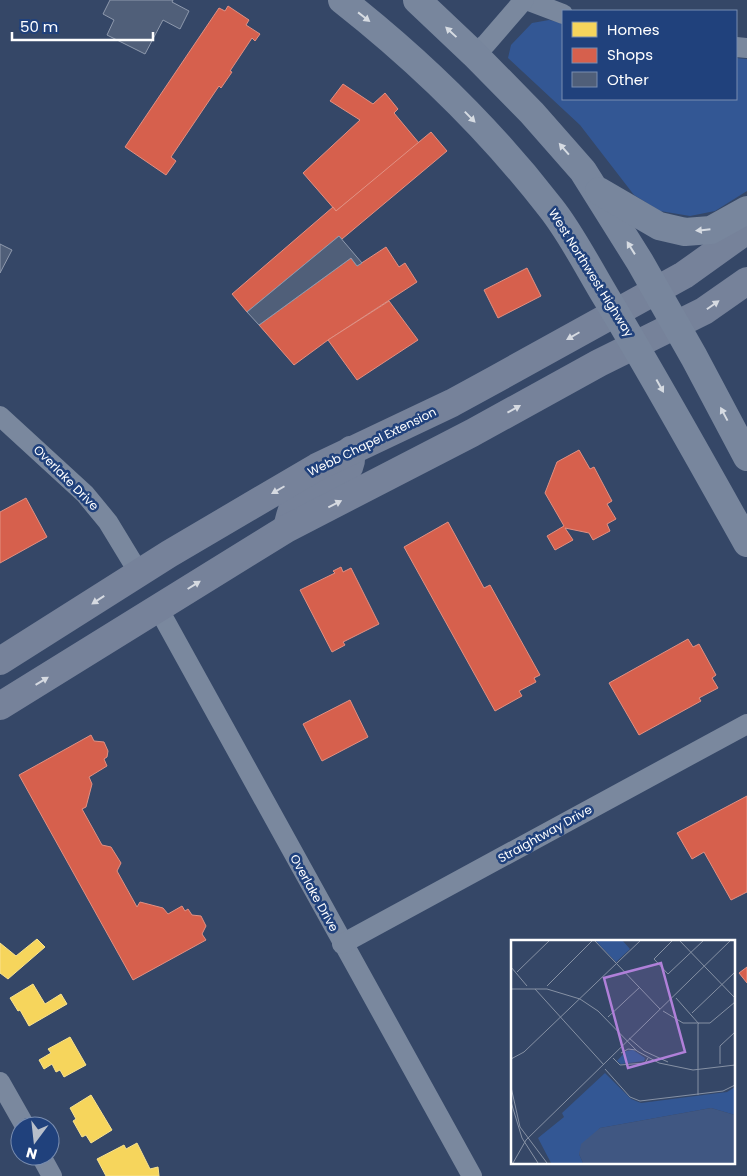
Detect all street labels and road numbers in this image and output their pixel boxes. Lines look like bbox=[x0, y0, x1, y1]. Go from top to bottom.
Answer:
street label: West Northwest Highway bbox=[545, 205, 638, 340]
street label: Webb Chapel Extension bbox=[305, 403, 439, 480]
street label: Overlake Drive bbox=[30, 441, 103, 514]
street label: Straightway Drive bbox=[495, 801, 595, 866]
street label: Overlake Drive bbox=[286, 851, 343, 935]

